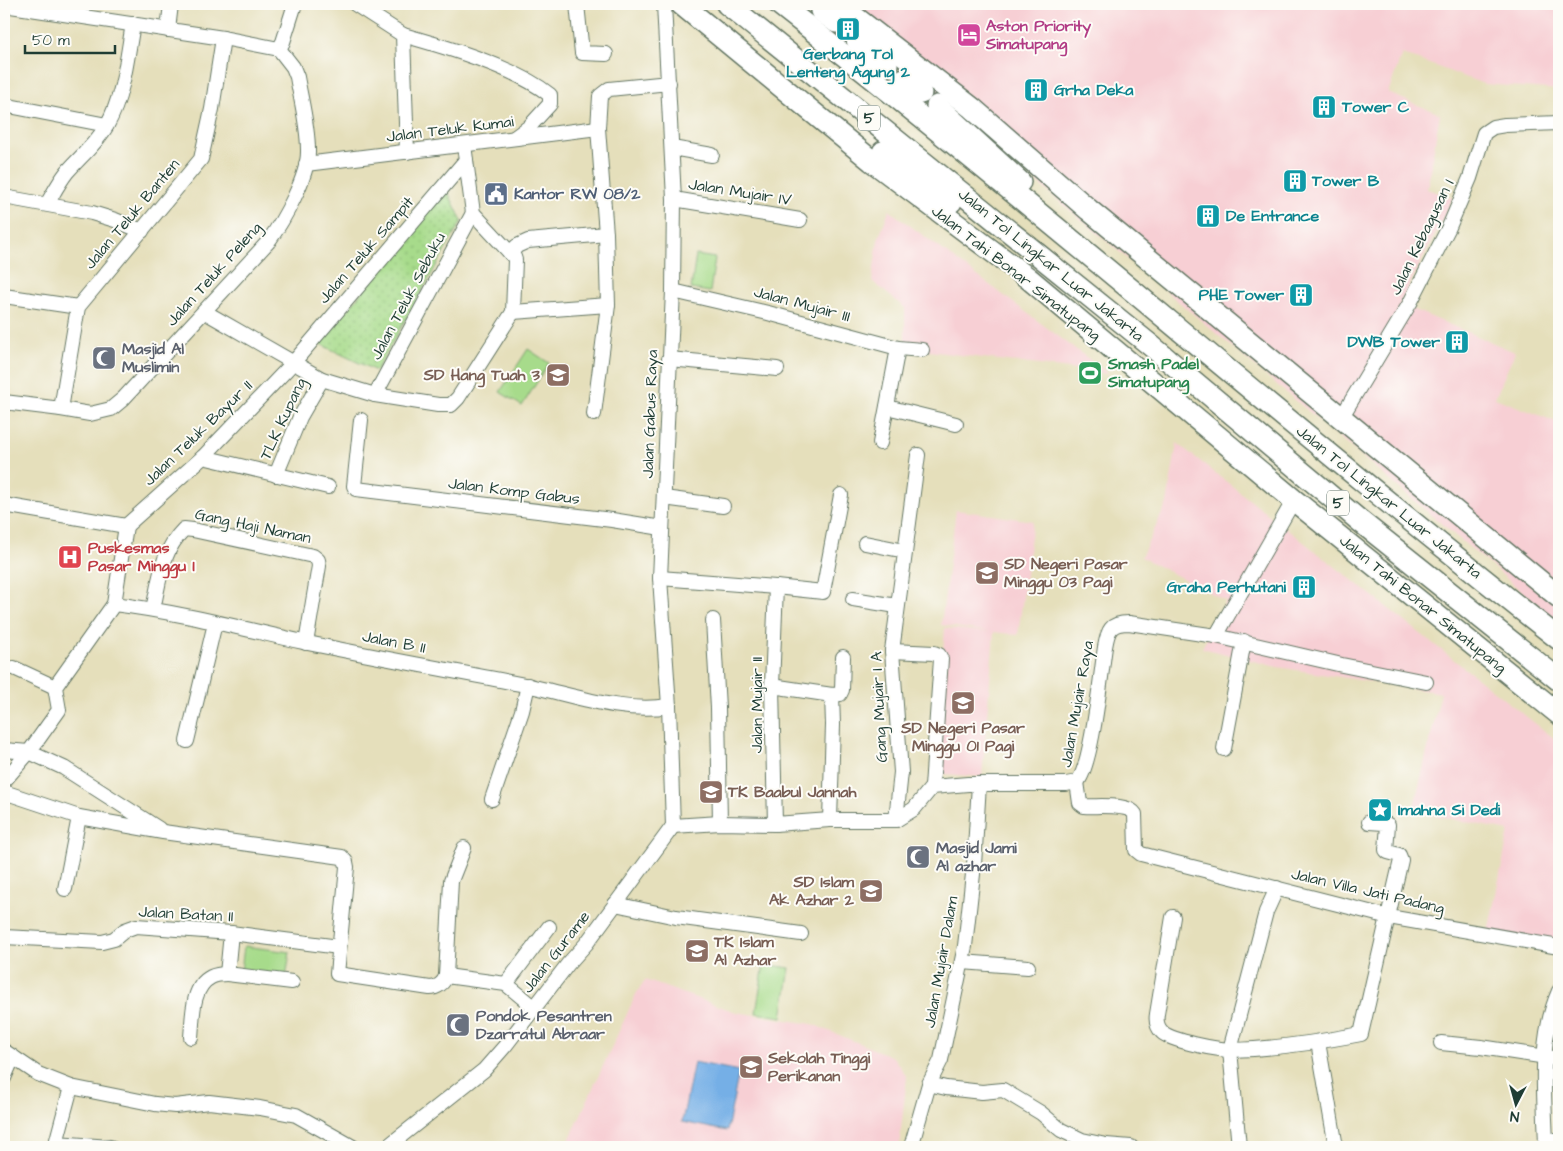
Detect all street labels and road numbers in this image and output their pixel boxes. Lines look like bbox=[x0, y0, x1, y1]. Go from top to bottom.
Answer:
road number: 5 bbox=[858, 106, 880, 130]
street label: Jalan Teluk Kumai bbox=[385, 110, 515, 148]
street label: Jalan Teluk Banten bbox=[79, 154, 185, 274]
street label: Jalan Mujair IV bbox=[687, 173, 793, 211]
street label: Jalan Kebagusan I bbox=[1384, 175, 1461, 299]
street label: Jalan Tol Lingkar Luar Jakarta bbox=[953, 183, 1149, 348]
street label: Jalan Teluk Sampit bbox=[313, 191, 419, 308]
street label: Jalan Tahi Bonar Simatupang bbox=[926, 200, 1105, 347]
street label: Jalan Teluk Peleng bbox=[161, 217, 268, 332]
street label: Jalan Teluk Sebuku bbox=[365, 229, 451, 363]
street label: Jalan Mujair III bbox=[751, 281, 853, 327]
street label: Jalan Gabus Raya bbox=[637, 349, 664, 479]
street label: TLK Kupang bbox=[254, 374, 313, 464]
street label: Jalan Teluk Bayur II bbox=[139, 375, 258, 492]
street label: Jalan Tol Lingkar Luar Jakarta bbox=[1291, 420, 1487, 585]
street label: Jalan Komp Gabus bbox=[447, 472, 581, 510]
road number: 5 bbox=[1327, 490, 1349, 516]
street label: Gang Haji Naman bbox=[193, 503, 313, 550]
street label: Jalan Tahi Bonar Simatupang bbox=[1334, 530, 1511, 679]
street label: Jalan B II bbox=[360, 625, 428, 659]
street label: Jalan Mujair Raya bbox=[1055, 639, 1100, 769]
street label: Gang Mujair I A bbox=[865, 651, 894, 763]
street label: Jalan Mujair II bbox=[746, 657, 768, 753]
street label: Jalan Villa Jati Padang bbox=[1289, 863, 1447, 920]
street label: Jalan Mujair Dalam bbox=[919, 894, 964, 1030]
street label: Jalan Batan II bbox=[138, 901, 234, 927]
street label: Jalan Gurame bbox=[517, 906, 595, 998]

